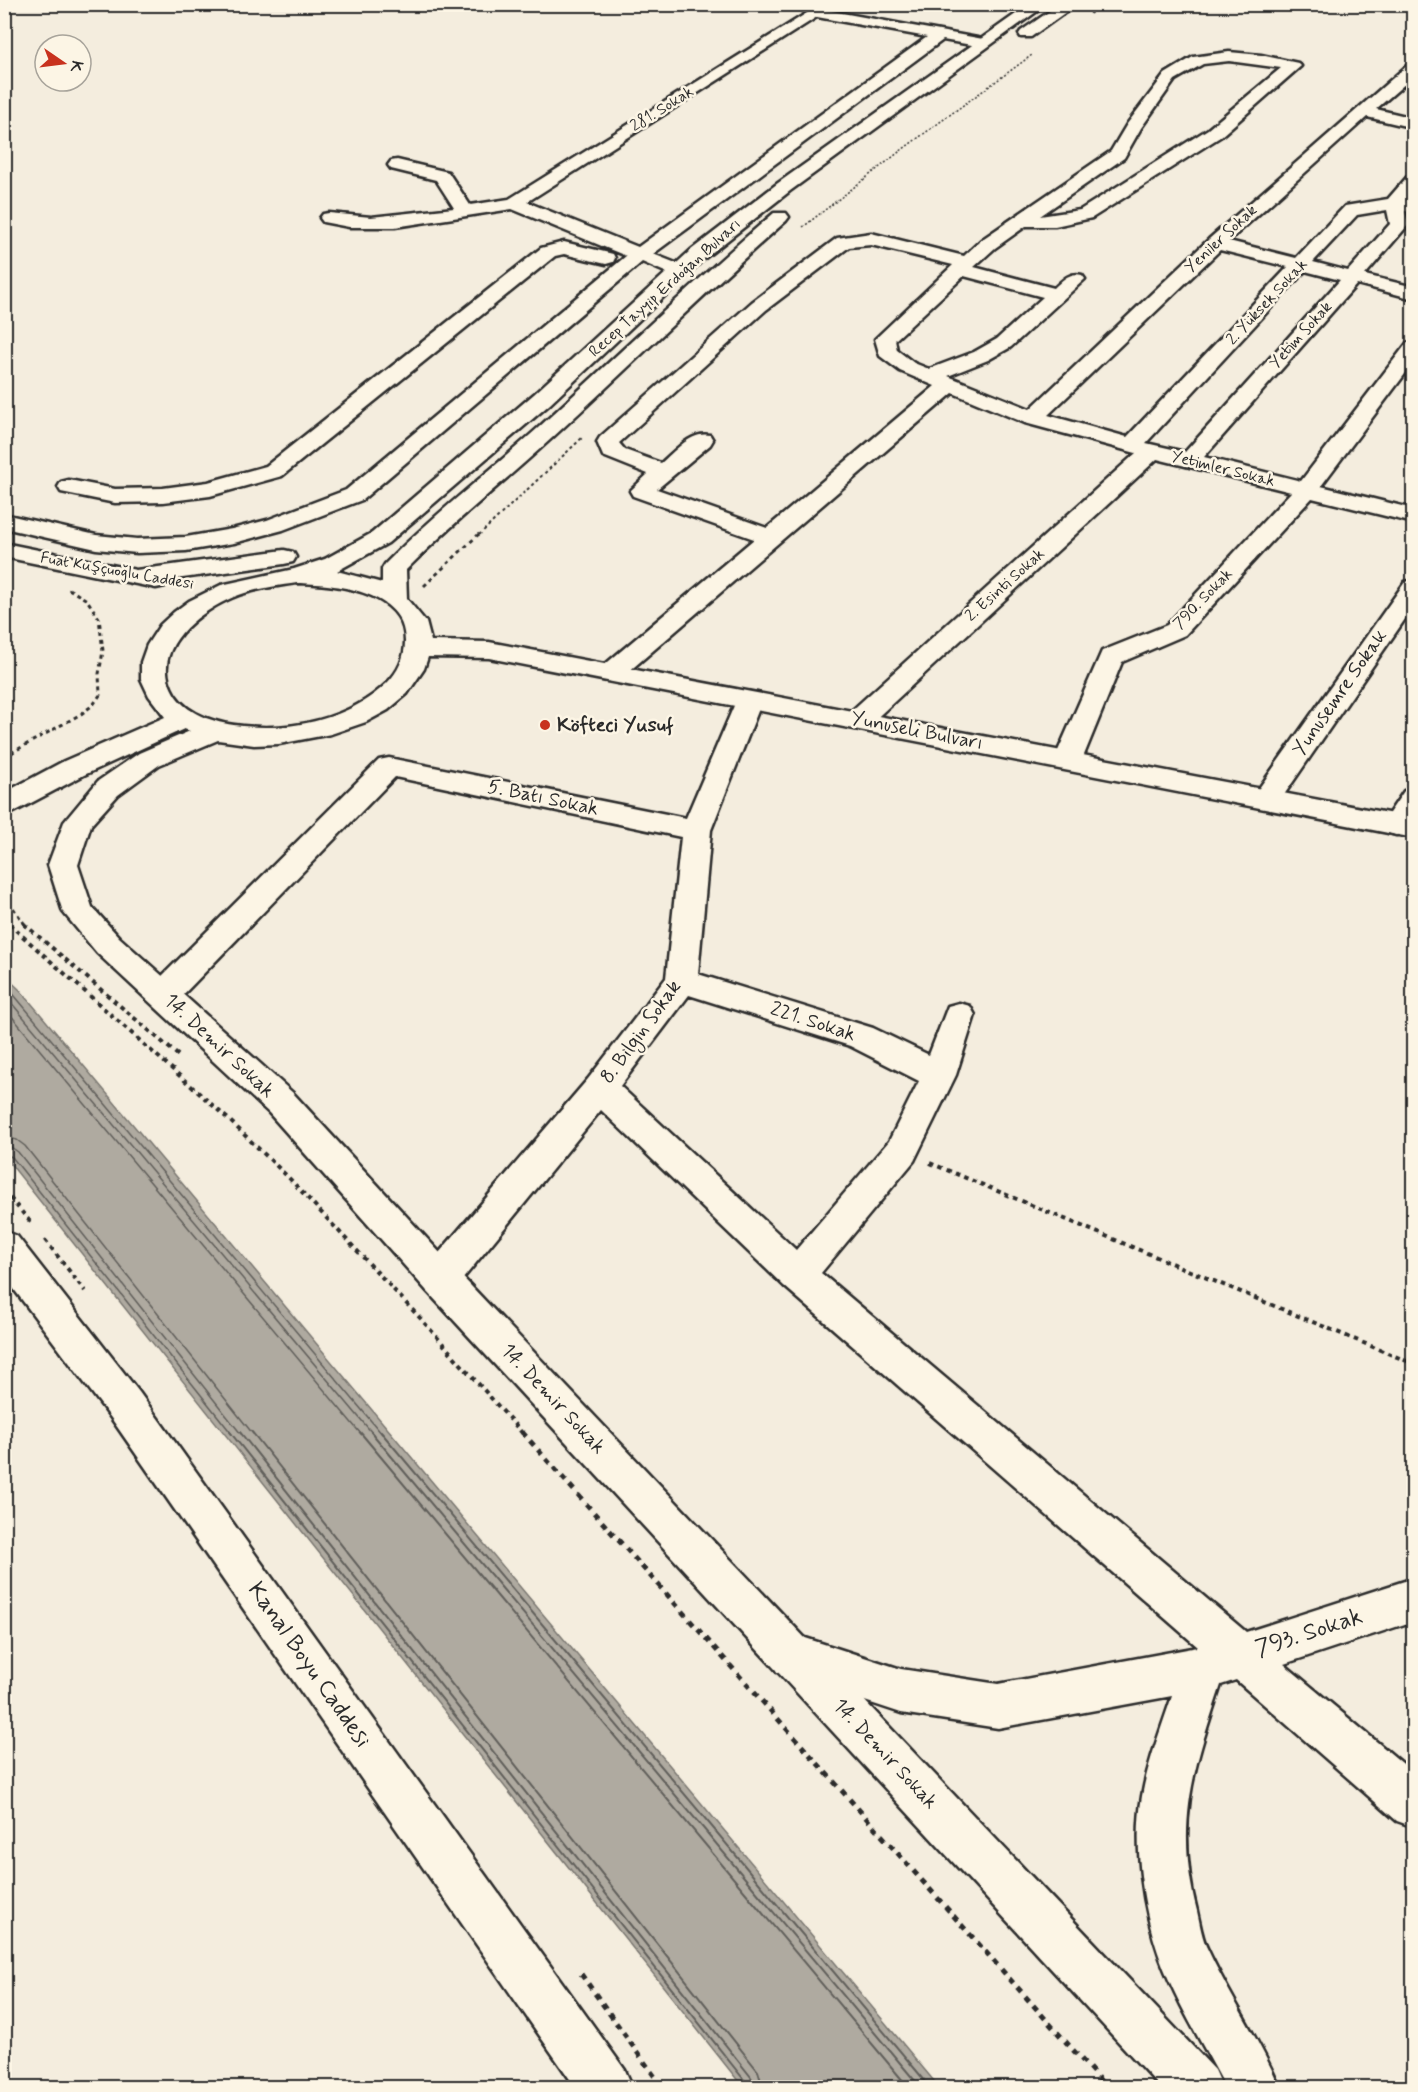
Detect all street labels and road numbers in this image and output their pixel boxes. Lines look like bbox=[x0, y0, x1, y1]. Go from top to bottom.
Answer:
street label: 281. Sokak bbox=[626, 81, 698, 137]
street label: Yeniler Sokak bbox=[1180, 200, 1262, 278]
street label: Recep Tayyip Erdoğan Bulvarı bbox=[584, 214, 746, 362]
street label: 2. Yüksek Sokak bbox=[1222, 254, 1312, 350]
street label: Yetim Sokak bbox=[1265, 297, 1337, 373]
street label: Yetimler Sokak bbox=[1169, 446, 1277, 492]
street label: 2. Esinti Sokak bbox=[961, 544, 1049, 626]
street label: Fuat Kuşçuoğlu Caddesi bbox=[39, 547, 196, 595]
street label: 790. Sokak bbox=[1169, 564, 1237, 634]
street label: Yunusemre Sokak bbox=[1286, 624, 1394, 762]
street label: Yunuseli Bulvarı bbox=[849, 705, 985, 757]
street label: 5. Batı Sokak bbox=[485, 773, 601, 823]
street label: 8. Bilgin Sokak bbox=[594, 975, 689, 1090]
street label: 14. Demir Sokak bbox=[158, 988, 280, 1105]
street label: 221. Sokak bbox=[767, 996, 859, 1049]
street label: 14. Demir Sokak bbox=[495, 1338, 612, 1460]
street label: Kanal Boyu Caddesi bbox=[240, 1576, 378, 1754]
street label: 793. Sokak bbox=[1251, 1601, 1367, 1665]
street label: 14. Demir Sokak bbox=[827, 1693, 944, 1815]

